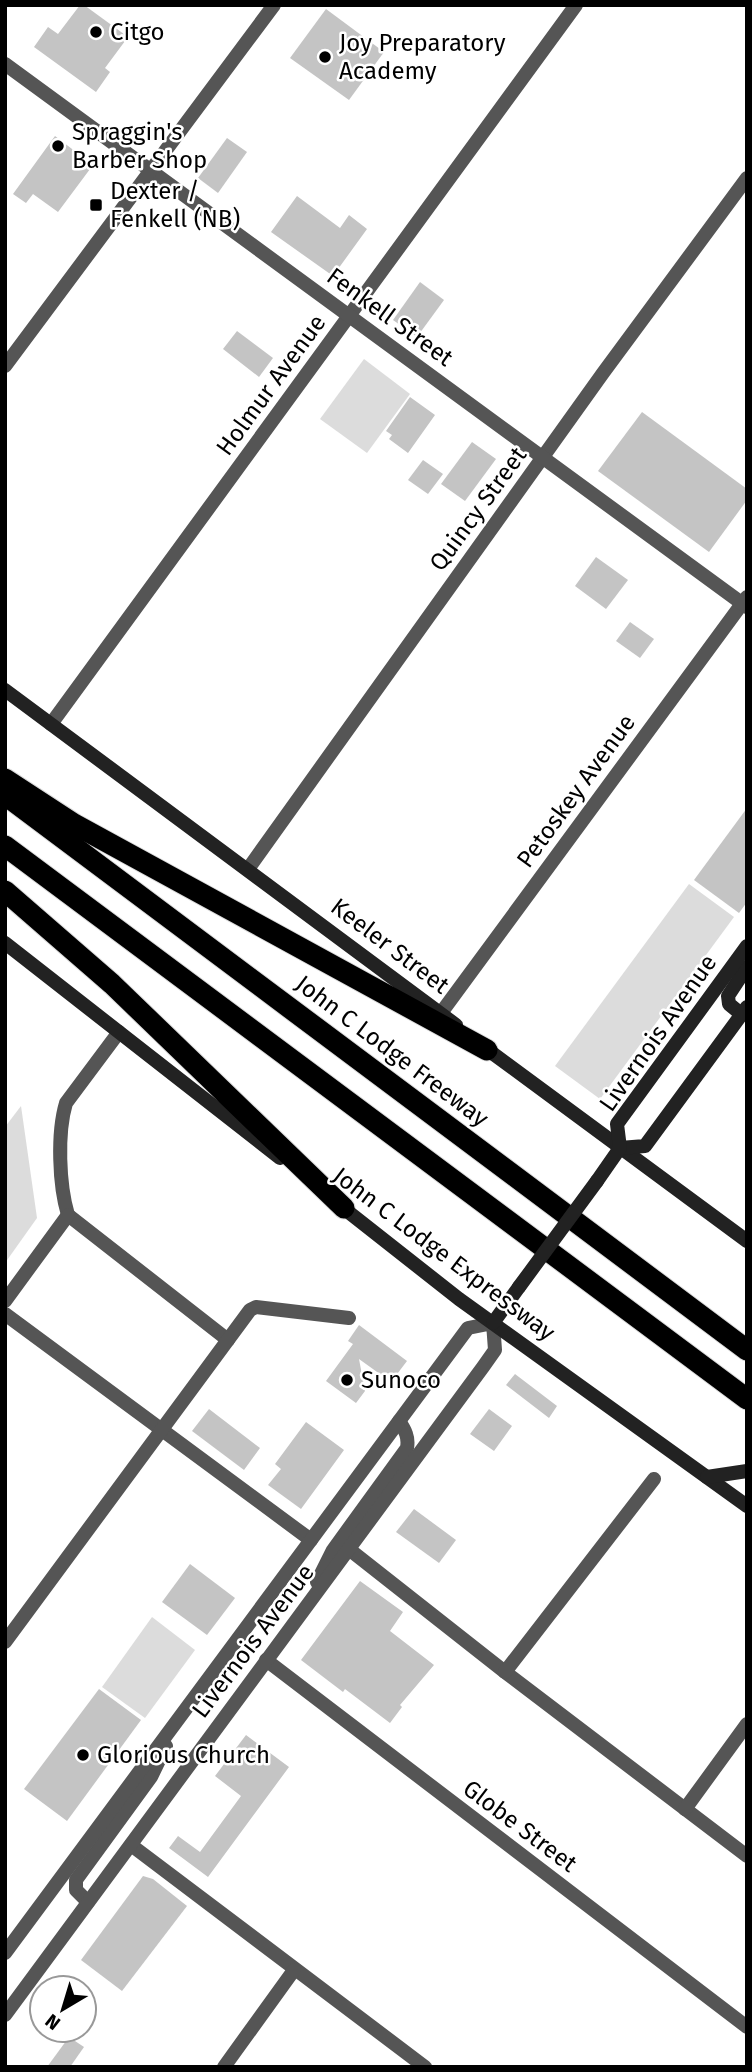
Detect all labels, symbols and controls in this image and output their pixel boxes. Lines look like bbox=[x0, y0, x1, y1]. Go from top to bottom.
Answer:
place label: Citgo bbox=[110, 18, 165, 46]
marker: Citgo bbox=[88, 24, 104, 40]
place label: Joy Preparatory Academy bbox=[339, 29, 506, 85]
marker: Joy Preparatory Academy bbox=[317, 49, 333, 65]
place label: Spraggin's Barber Shop bbox=[72, 118, 207, 174]
marker: Spraggin's Barber Shop bbox=[50, 138, 66, 154]
place label: Dexter / Fenkell (NB) bbox=[110, 177, 240, 233]
marker: Dexter / Fenkell (NB) bbox=[88, 197, 104, 213]
street label: Fenkell Street bbox=[322, 262, 459, 372]
street label: Holmur Avenue bbox=[211, 309, 331, 461]
street label: Quincy Street bbox=[424, 441, 532, 576]
street label: Petoskey Avenue bbox=[511, 709, 641, 873]
street label: Keeler Street bbox=[325, 892, 455, 1000]
street label: Livernois Avenue bbox=[594, 949, 722, 1117]
street label: John C Lodge Freeway bbox=[290, 969, 494, 1133]
street label: John C Lodge Expressway bbox=[327, 1161, 561, 1347]
place label: Sunoco bbox=[361, 1366, 441, 1394]
marker: Sunoco bbox=[339, 1372, 355, 1388]
street label: Livernois Avenue bbox=[186, 1559, 320, 1723]
place label: Glorious Church bbox=[97, 1741, 270, 1769]
marker: Glorious Church bbox=[75, 1747, 91, 1763]
street label: Globe Street bbox=[458, 1774, 583, 1878]
north arrow bbox=[28, 1974, 98, 2044]
text: N bbox=[41, 2009, 65, 2035]

